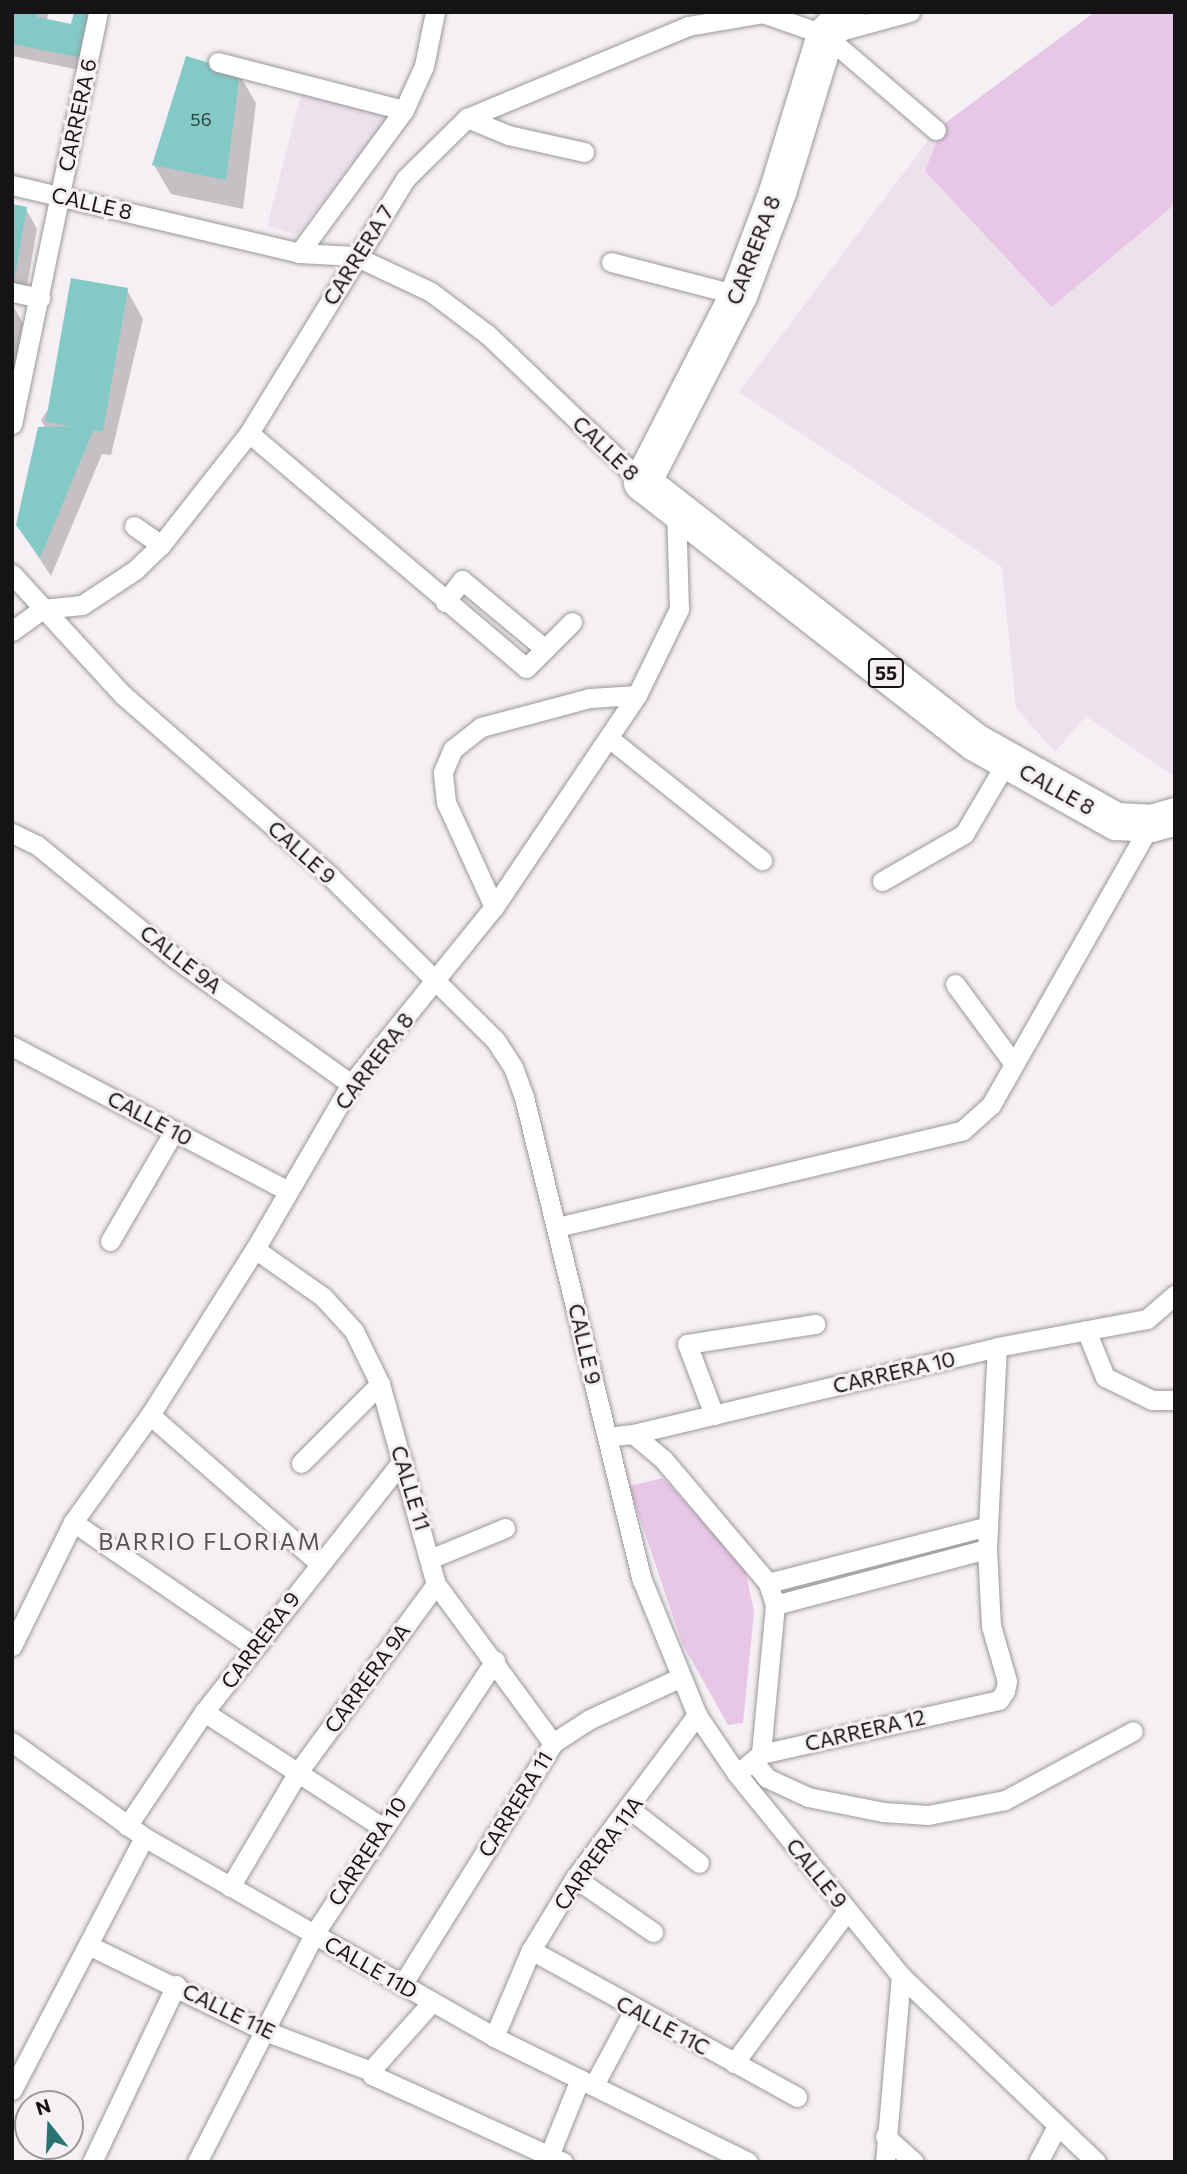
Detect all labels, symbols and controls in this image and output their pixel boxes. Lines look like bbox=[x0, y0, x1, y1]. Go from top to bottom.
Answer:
street label: CARRERA 6 bbox=[53, 56, 101, 174]
house number: 56 bbox=[190, 108, 212, 130]
street label: CALLE 8 bbox=[49, 181, 135, 225]
street label: CARRERA 8 bbox=[721, 192, 785, 308]
street label: CARRERA 7 bbox=[317, 200, 399, 310]
street label: CALLE 8 bbox=[568, 410, 644, 486]
road number: 55 bbox=[867, 658, 905, 688]
street label: CALLE 8 bbox=[1015, 758, 1099, 820]
street label: CALLE 9 bbox=[263, 815, 341, 889]
street label: CALLE 9A bbox=[135, 919, 227, 999]
street label: CARRERA 8 bbox=[329, 1008, 419, 1114]
street label: CALLE 10 bbox=[103, 1085, 197, 1151]
street label: CALLE 9 bbox=[563, 1301, 607, 1387]
street label: CARRERA 10 bbox=[830, 1346, 958, 1398]
street label: CALLE 11 bbox=[386, 1443, 436, 1533]
district label: BARRIO FLORIAM bbox=[100, 1527, 320, 1555]
street label: CARRERA 9 bbox=[215, 1587, 305, 1693]
street label: CARRERA 9A bbox=[319, 1618, 415, 1738]
street label: CARRERA 12 bbox=[802, 1704, 928, 1756]
street label: CARRERA 11 bbox=[473, 1746, 557, 1862]
street label: CARRERA 11A bbox=[548, 1791, 648, 1915]
street label: CARRERA 10 bbox=[322, 1792, 412, 1910]
street label: CALLE 9 bbox=[781, 1833, 853, 1913]
street label: CALLE 11D bbox=[320, 1930, 422, 2004]
street label: CALLE 11E bbox=[179, 1978, 279, 2044]
street label: CALLE 11C bbox=[612, 1990, 714, 2060]
north arrow bbox=[14, 2090, 84, 2160]
text: N bbox=[33, 2093, 53, 2120]

